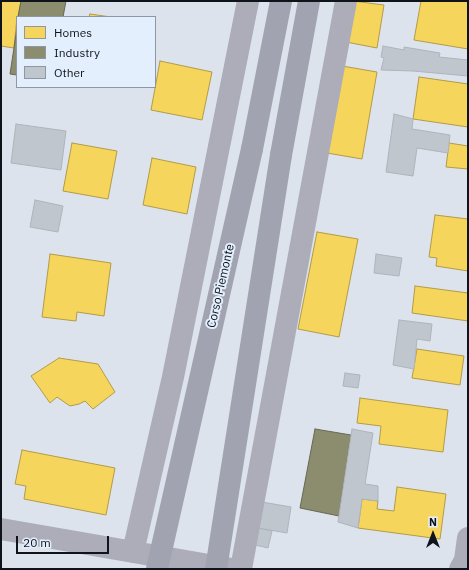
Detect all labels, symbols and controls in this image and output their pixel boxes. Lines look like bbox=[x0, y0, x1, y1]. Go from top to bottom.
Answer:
legend bbox=[16, 16, 156, 88]
text: Homes bbox=[54, 25, 92, 40]
text: Industry bbox=[54, 45, 100, 60]
text: Other bbox=[54, 65, 85, 80]
street label: Corso Piemonte bbox=[204, 243, 238, 329]
north arrow bbox=[413, 514, 453, 554]
text: N bbox=[429, 515, 437, 529]
scale bar bbox=[18, 528, 111, 554]
text: 20 m bbox=[23, 535, 51, 550]

